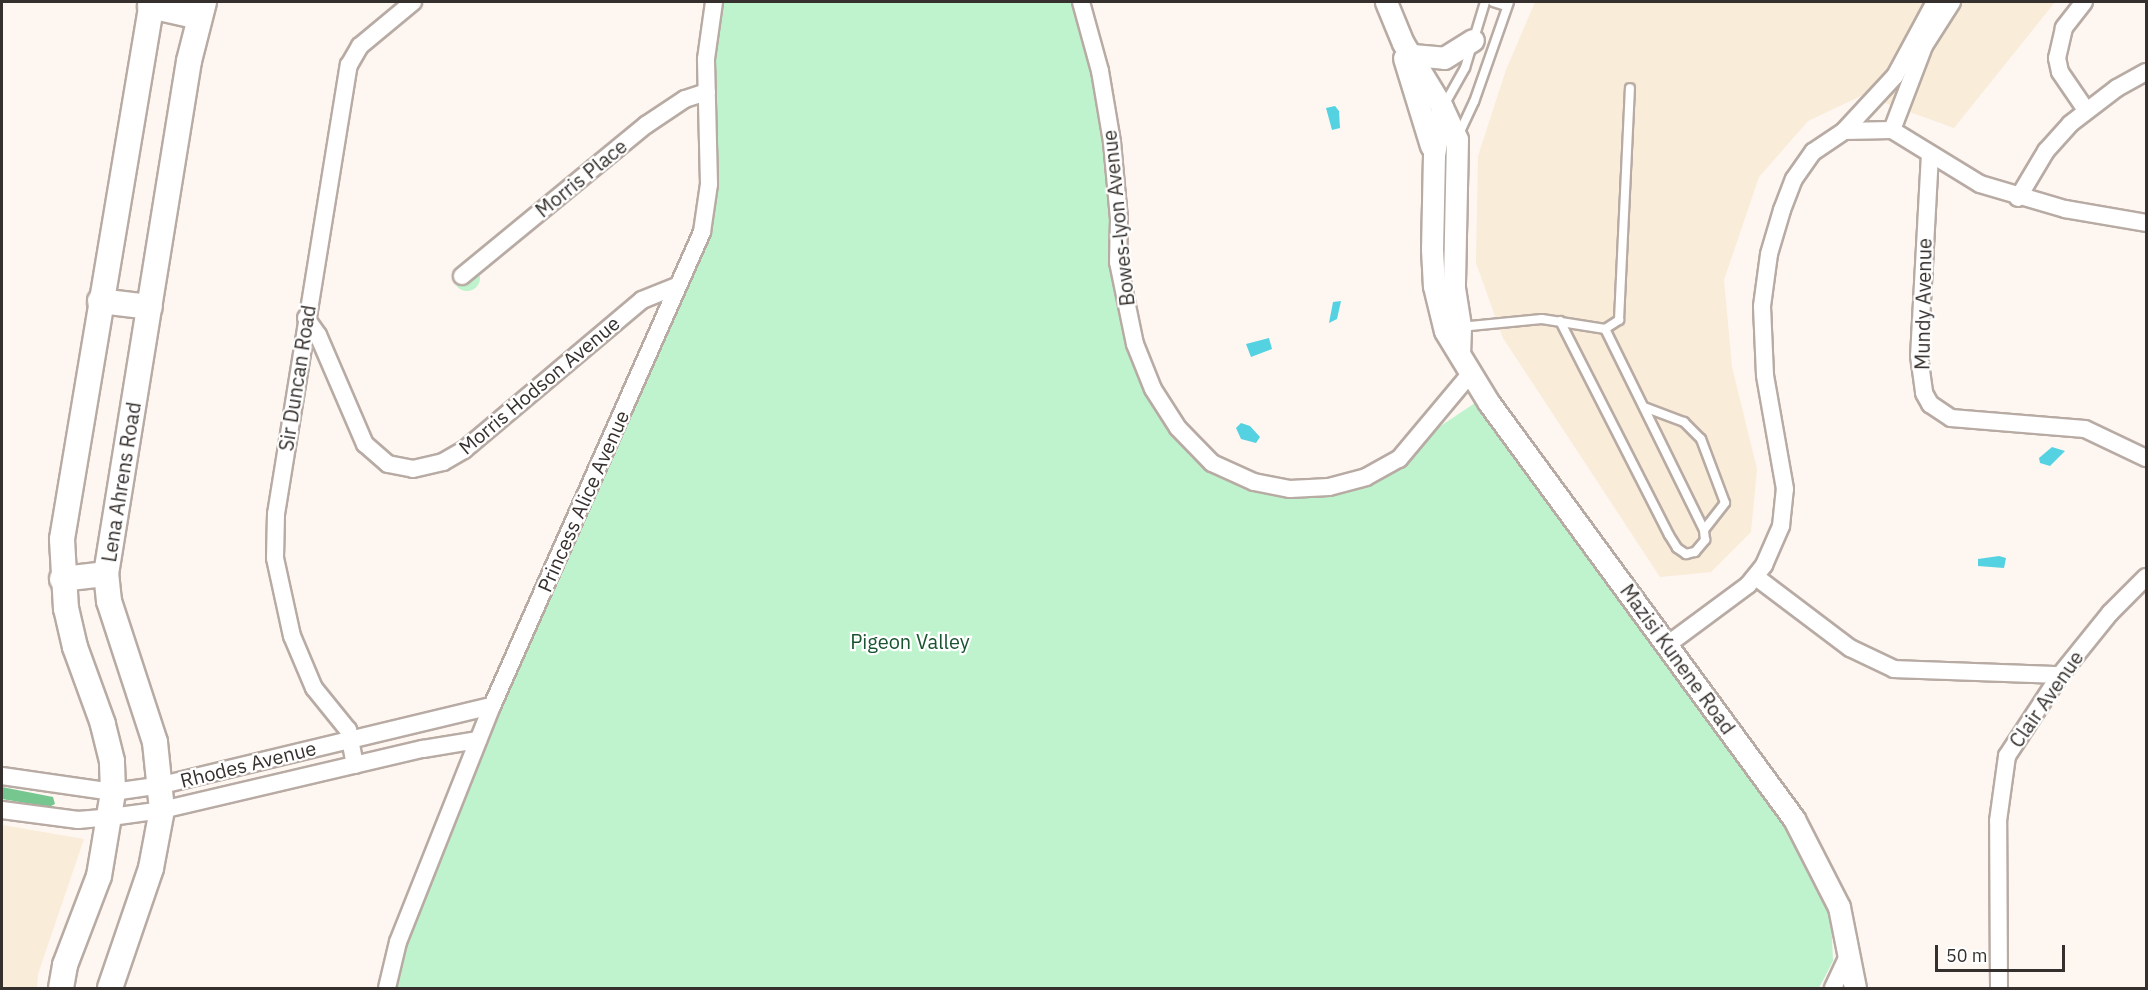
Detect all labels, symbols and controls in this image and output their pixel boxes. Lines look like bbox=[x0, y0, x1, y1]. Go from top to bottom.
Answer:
street label: Bowes-lyon Avenue bbox=[1097, 129, 1139, 307]
street label: Morris Place bbox=[530, 134, 632, 222]
street label: Mundy Avenue bbox=[1910, 238, 1936, 370]
street label: Sir Duncan Road bbox=[274, 303, 320, 453]
street label: Morris Hodson Avenue bbox=[454, 311, 624, 459]
street label: Lena Ahrens Road bbox=[96, 400, 146, 564]
street label: Princess Alice Avenue bbox=[532, 406, 634, 596]
street label: Mazisi Kunene Road bbox=[1615, 579, 1741, 739]
park label: Pigeon Valley bbox=[850, 629, 970, 653]
street label: Clair Avenue bbox=[2004, 646, 2088, 752]
street label: Rhodes Avenue bbox=[178, 736, 318, 792]
scale bar bbox=[1938, 933, 2068, 971]
text: 50 m bbox=[1946, 944, 1988, 967]

